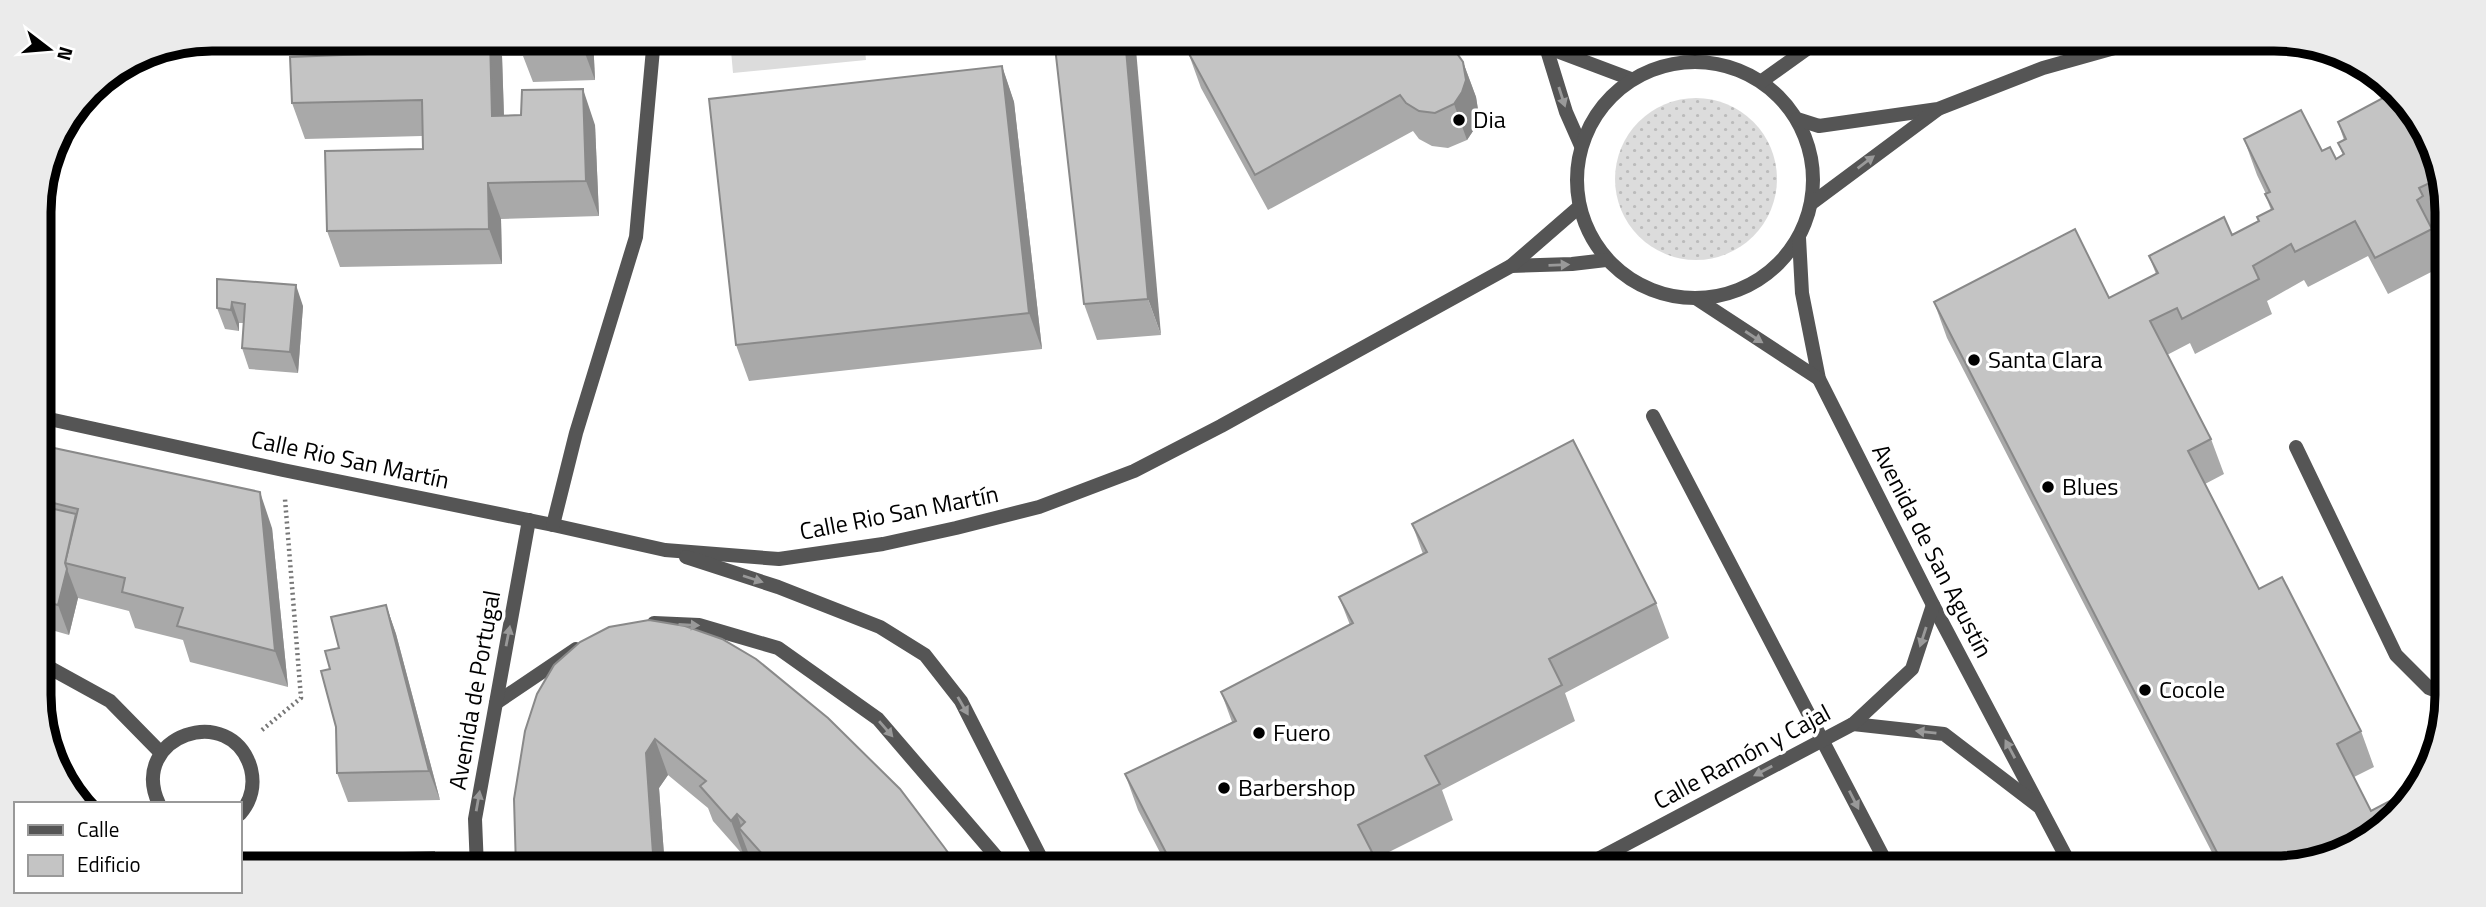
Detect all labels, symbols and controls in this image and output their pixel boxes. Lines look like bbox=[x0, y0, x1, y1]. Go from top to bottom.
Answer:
north arrow bbox=[14, 14, 84, 84]
text: N bbox=[50, 43, 82, 64]
one-way arrow bbox=[1557, 87, 1567, 108]
place label: Dia bbox=[1473, 101, 1506, 137]
marker: Dia bbox=[1451, 112, 1467, 128]
one-way arrow bbox=[1857, 155, 1875, 170]
one-way arrow bbox=[1548, 259, 1570, 270]
one-way arrow bbox=[1745, 330, 1764, 343]
place label: Santa Clara bbox=[1988, 341, 2103, 377]
marker: Santa Clara bbox=[1966, 352, 1982, 368]
street label: Calle Rio San Martín bbox=[248, 420, 453, 498]
street label: Avenida de San Agustín bbox=[1863, 437, 2002, 664]
place label: Blues bbox=[2062, 468, 2118, 504]
street label: Calle Rio San Martín bbox=[796, 475, 1001, 549]
marker: Blues bbox=[2040, 479, 2056, 495]
one-way arrow bbox=[743, 574, 764, 585]
street label: Avenida de Portugal bbox=[439, 587, 509, 792]
one-way arrow bbox=[678, 619, 700, 630]
one-way arrow bbox=[503, 625, 514, 647]
one-way arrow bbox=[1917, 627, 1927, 648]
place label: Cocole bbox=[2159, 671, 2225, 707]
marker: Cocole bbox=[2137, 682, 2153, 698]
street label: Calle Ramón y Cajal bbox=[1647, 694, 1837, 818]
one-way arrow bbox=[956, 696, 969, 715]
place label: Fuero bbox=[1273, 714, 1331, 750]
one-way arrow bbox=[878, 720, 893, 737]
marker: Fuero bbox=[1251, 725, 1267, 741]
one-way arrow bbox=[1915, 726, 1937, 737]
one-way arrow bbox=[2004, 739, 2016, 759]
one-way arrow bbox=[1752, 765, 1772, 777]
place label: Barbershop bbox=[1238, 769, 1356, 805]
marker: Barbershop bbox=[1216, 780, 1232, 796]
one-way arrow bbox=[473, 790, 484, 812]
one-way arrow bbox=[1849, 790, 1860, 810]
legend bbox=[14, 802, 242, 893]
text: Calle bbox=[77, 813, 119, 845]
text: Edificio bbox=[77, 848, 141, 880]

